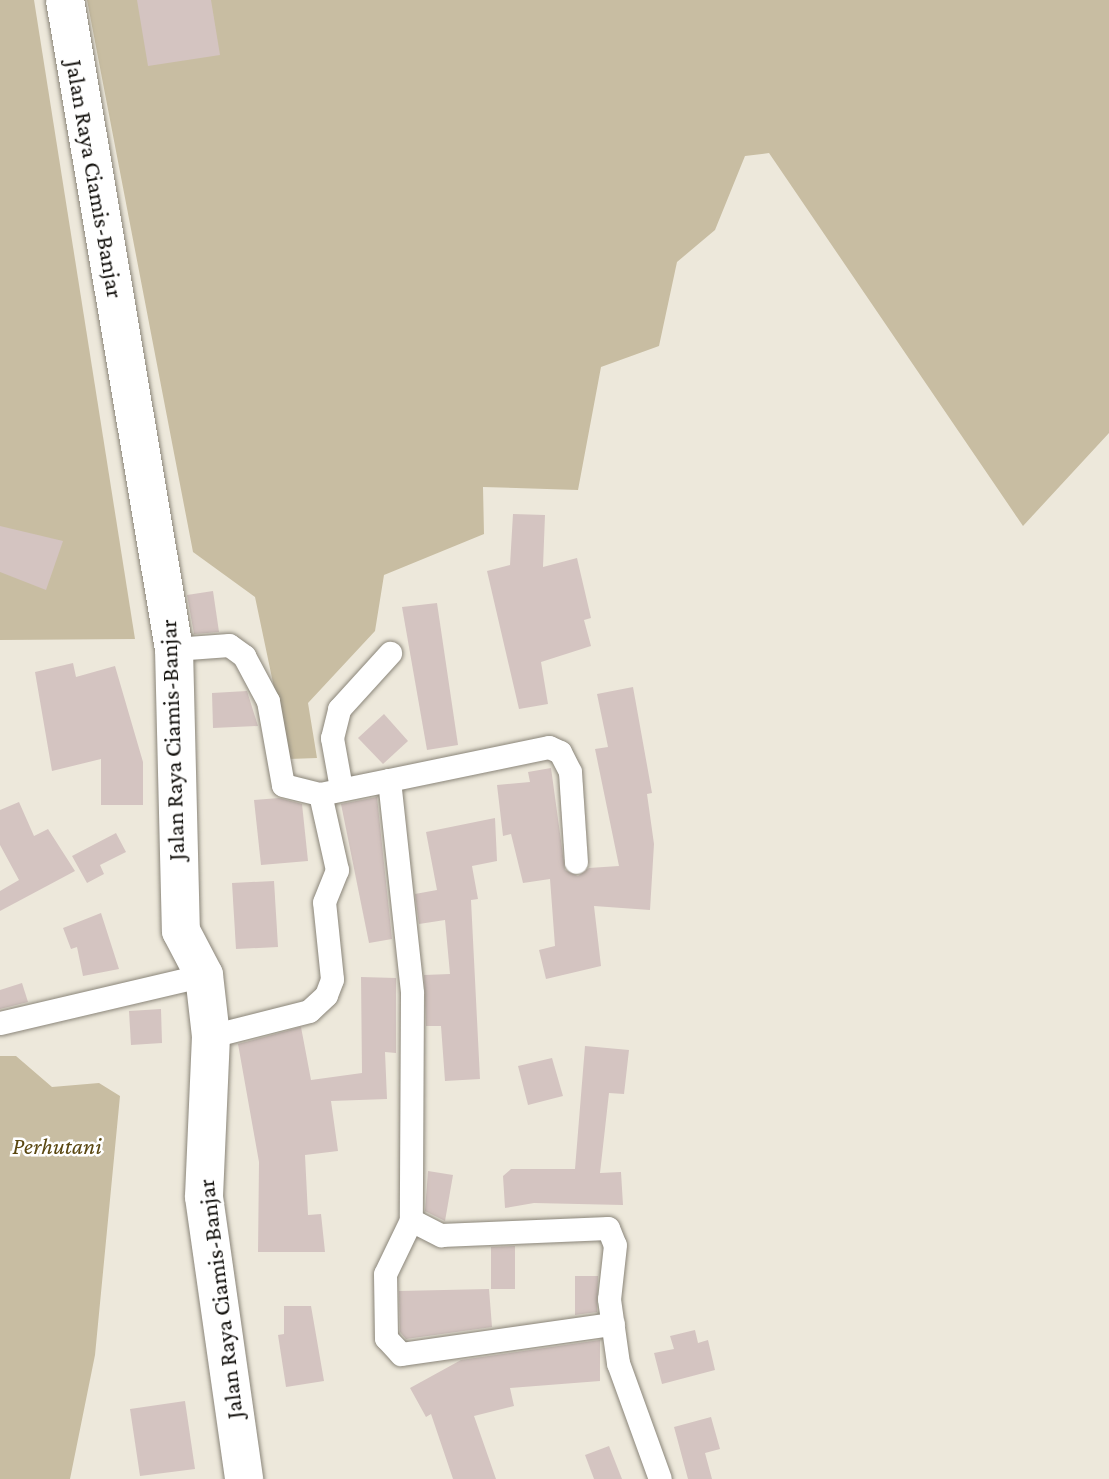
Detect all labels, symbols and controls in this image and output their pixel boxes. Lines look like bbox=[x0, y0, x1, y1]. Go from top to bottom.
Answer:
street label: Jalan Raya Ciamis-Banjar bbox=[60, 58, 130, 300]
street label: Jalan Raya Ciamis-Banjar bbox=[153, 619, 191, 861]
park label: Perhutani bbox=[12, 1132, 102, 1160]
street label: Jalan Raya Ciamis-Banjar bbox=[191, 1177, 249, 1421]

